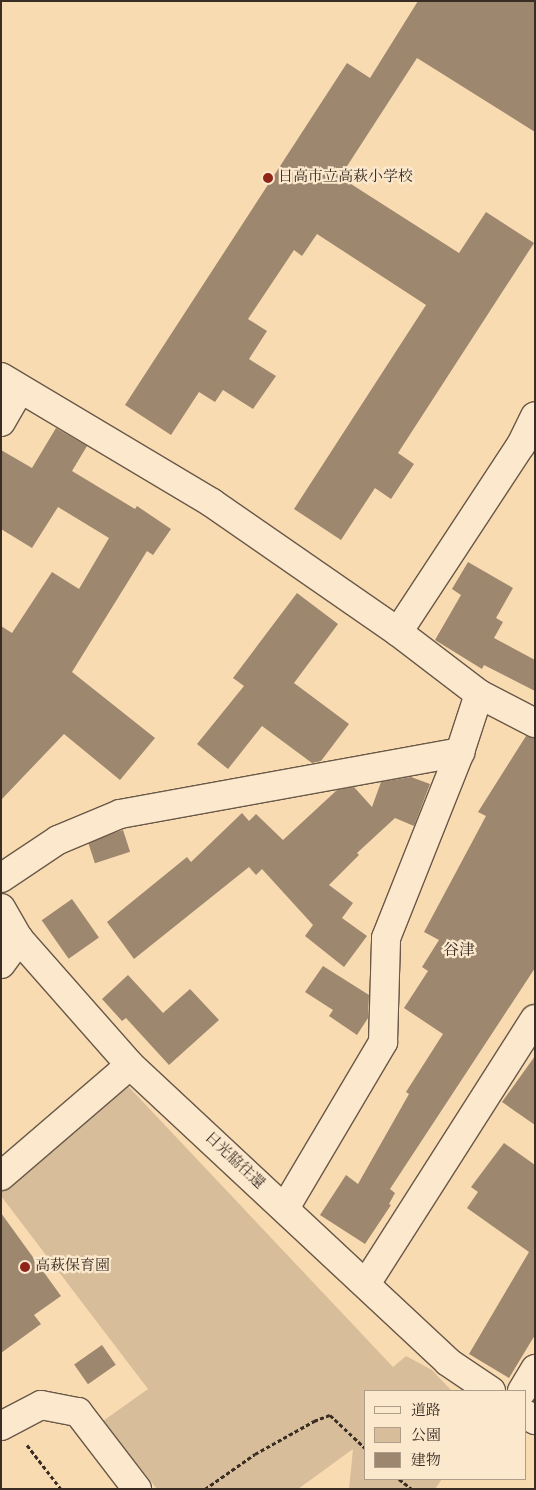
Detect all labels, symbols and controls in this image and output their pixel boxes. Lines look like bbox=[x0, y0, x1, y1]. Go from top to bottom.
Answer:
place label: 日高市立高萩小学校 bbox=[278, 169, 413, 187]
marker: 日高市立高萩小学校 bbox=[262, 172, 274, 184]
district label: 谷津 bbox=[443, 941, 475, 961]
street label: 日光脇往還 bbox=[200, 1129, 268, 1193]
place label: 高萩保育園 bbox=[35, 1258, 110, 1276]
marker: 高萩保育園 bbox=[19, 1261, 31, 1273]
legend bbox=[364, 1390, 526, 1480]
text: 道路 bbox=[411, 1404, 441, 1419]
text: 公園 bbox=[411, 1429, 441, 1444]
text: 建物 bbox=[411, 1454, 441, 1469]

